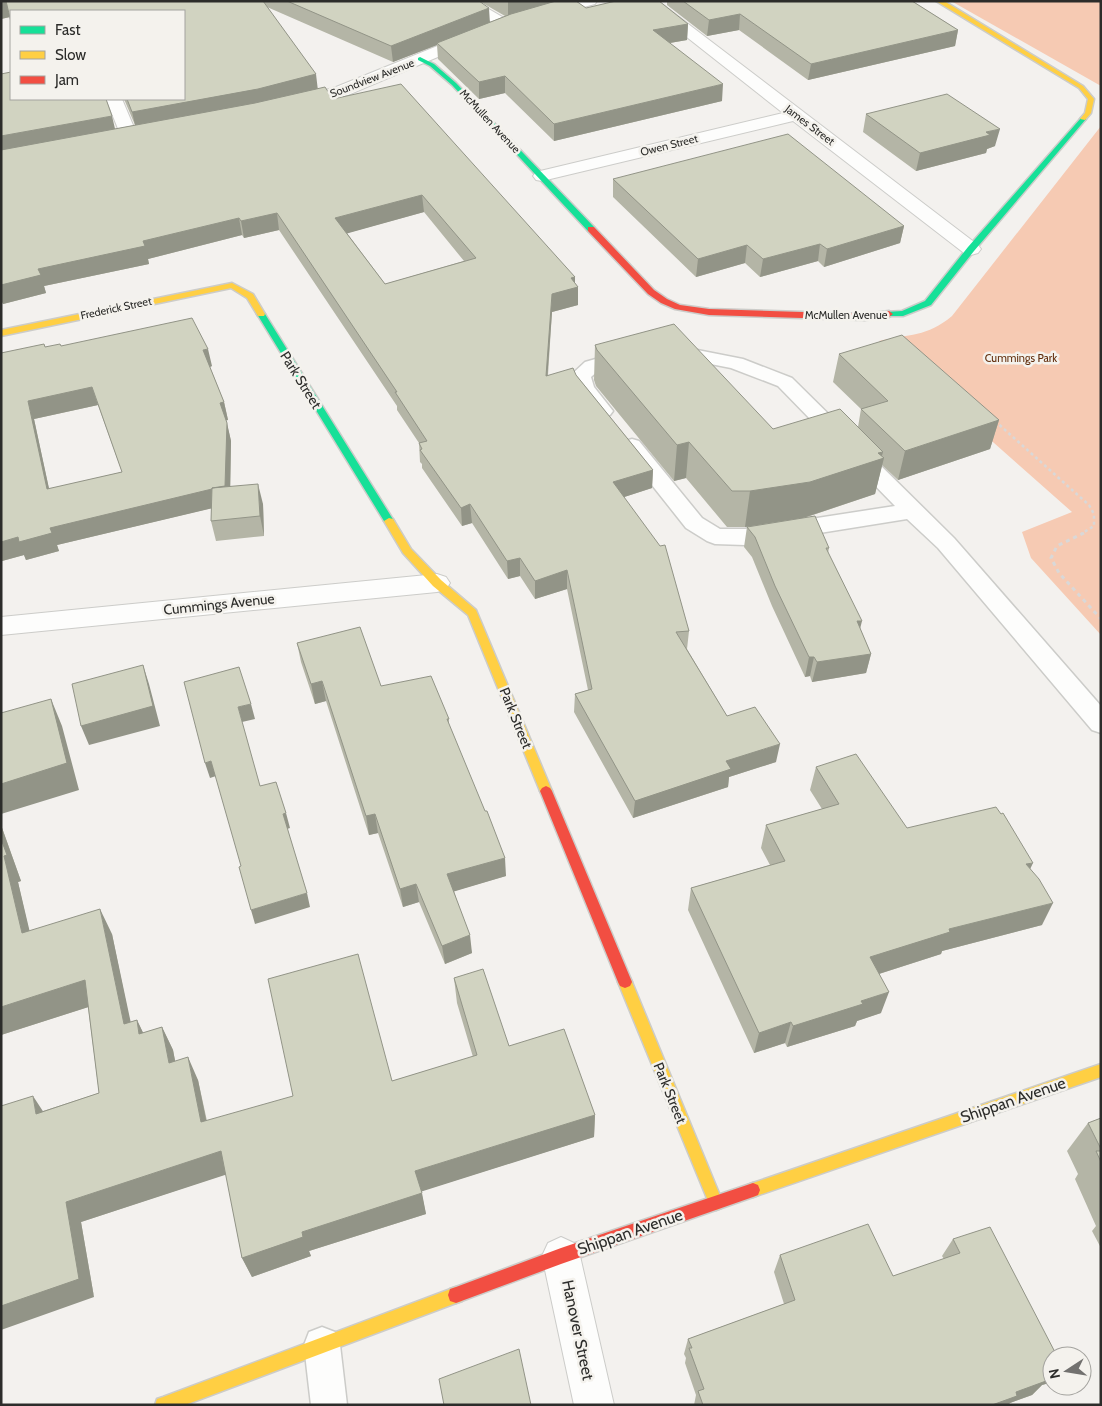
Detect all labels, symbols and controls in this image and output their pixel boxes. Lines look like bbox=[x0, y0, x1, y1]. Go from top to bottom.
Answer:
legend bbox=[10, 10, 185, 100]
text: Fast bbox=[55, 21, 80, 39]
text: Slow bbox=[55, 46, 86, 64]
street label: Soundview Avenue bbox=[328, 55, 416, 101]
text: Jam bbox=[54, 71, 79, 89]
street label: McMullen Avenue bbox=[457, 86, 524, 156]
street label: James Street bbox=[782, 101, 838, 148]
street label: Owen Street bbox=[639, 131, 700, 159]
street label: Frederick Street bbox=[79, 294, 153, 322]
street label: McMullen Avenue bbox=[805, 308, 888, 322]
street label: Park Street bbox=[276, 348, 326, 412]
park label: Cummings Park bbox=[985, 351, 1057, 365]
street label: Cummings Avenue bbox=[163, 589, 275, 619]
street label: Park Street bbox=[496, 685, 537, 751]
street label: Park Street bbox=[650, 1060, 691, 1126]
street label: Shippan Avenue bbox=[958, 1073, 1068, 1127]
street label: Shippan Avenue bbox=[575, 1205, 685, 1259]
street label: Hanover Street bbox=[558, 1278, 598, 1383]
north arrow bbox=[1042, 1346, 1092, 1396]
text: N bbox=[1044, 1367, 1064, 1380]

